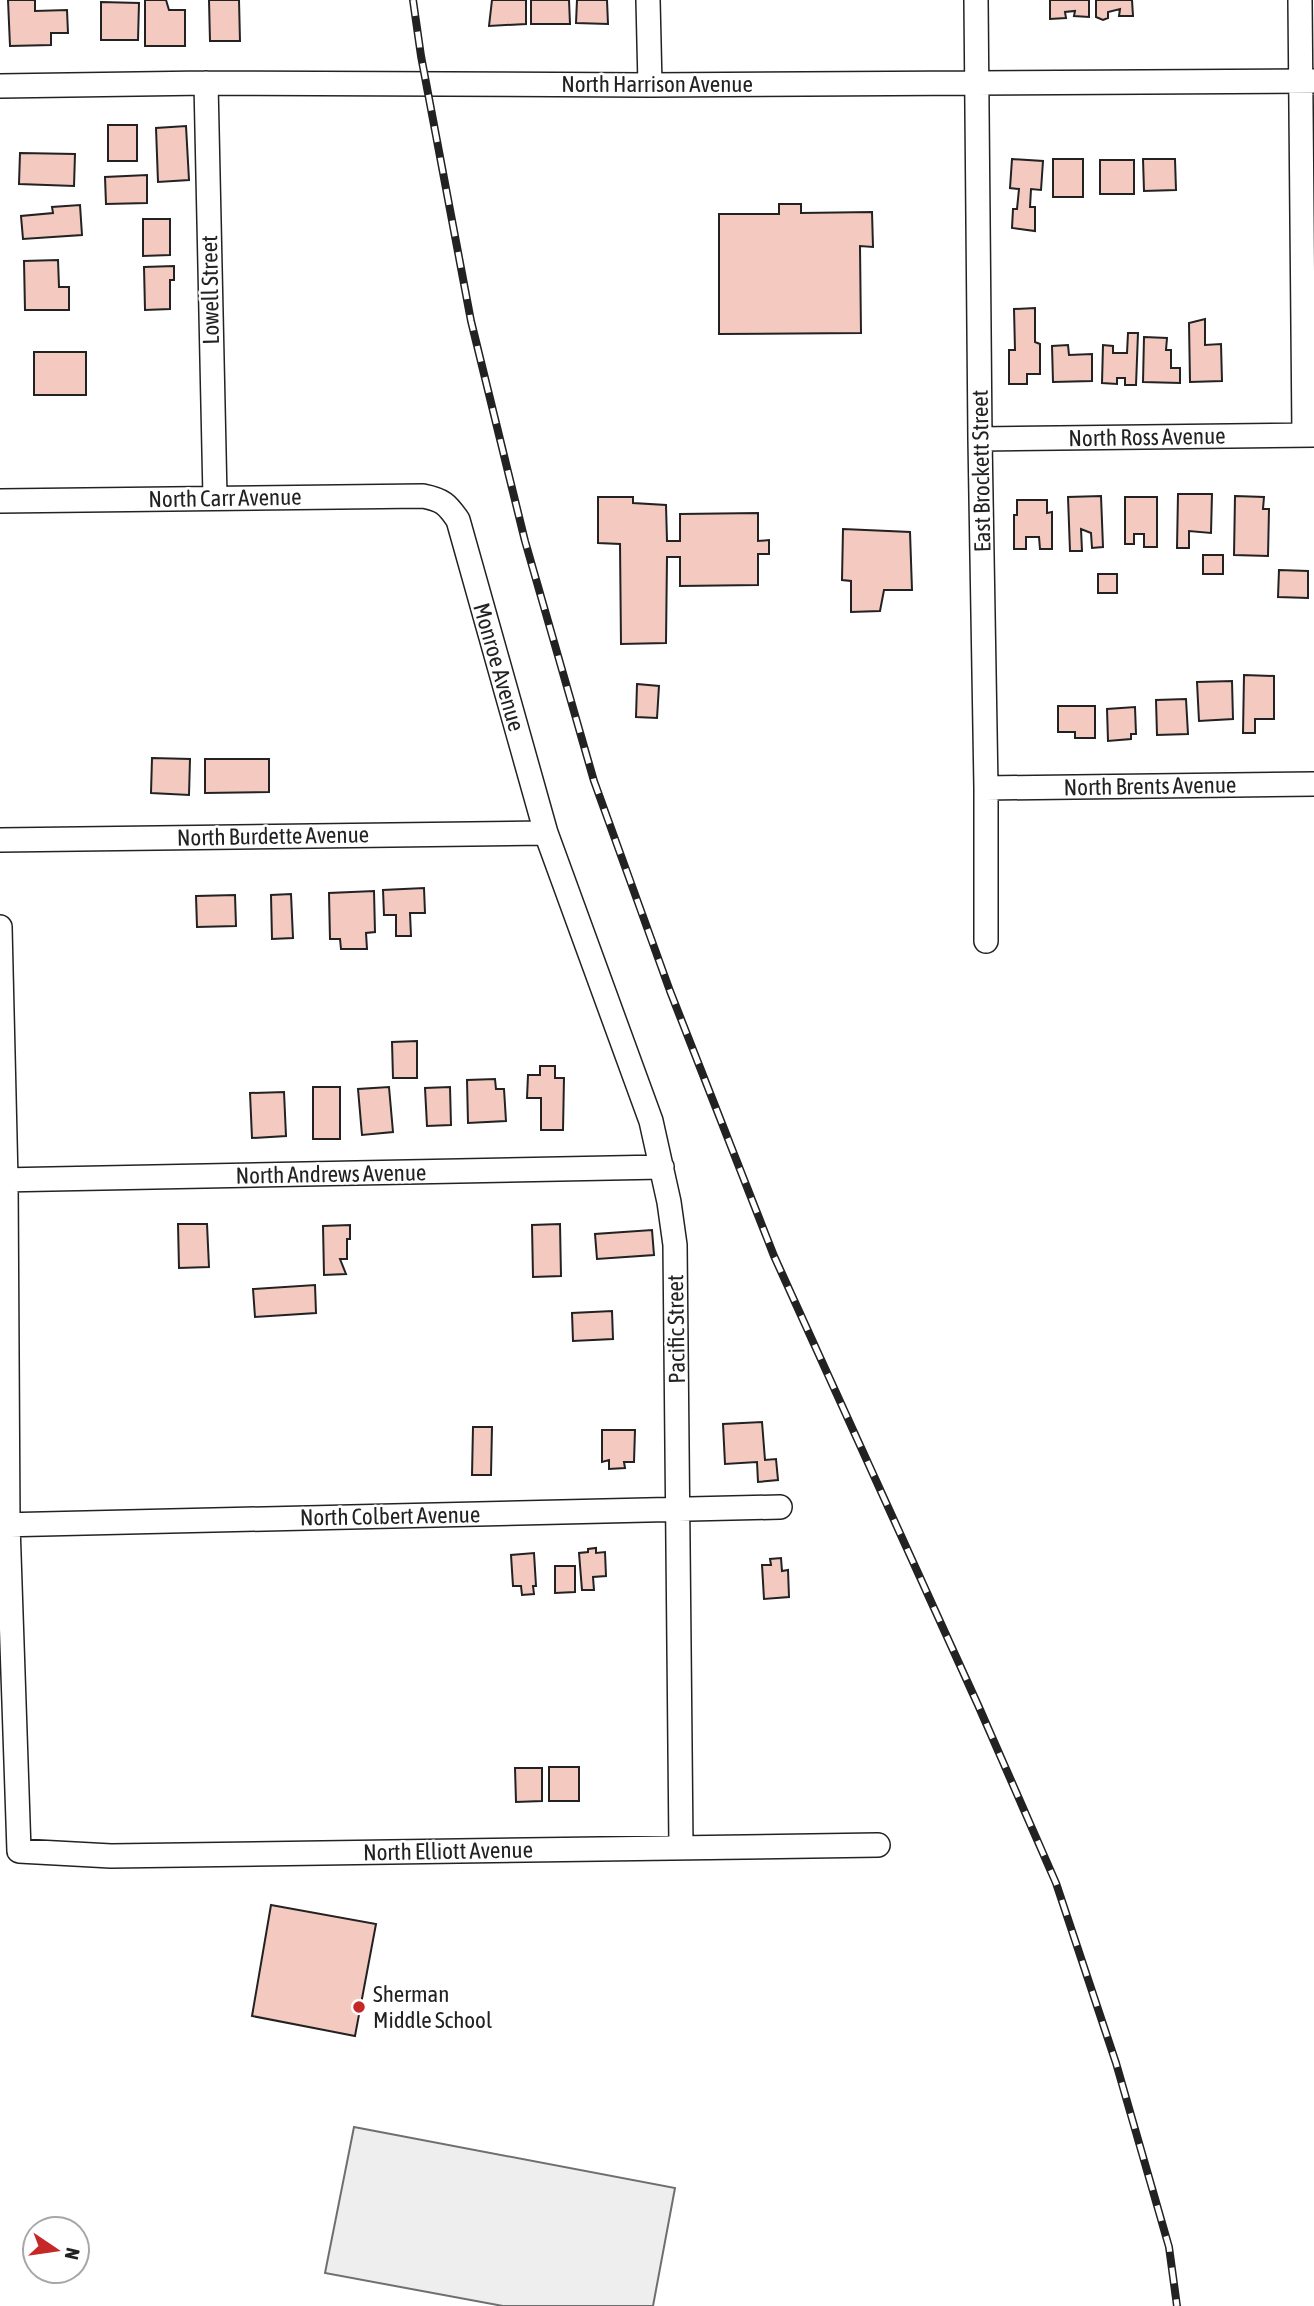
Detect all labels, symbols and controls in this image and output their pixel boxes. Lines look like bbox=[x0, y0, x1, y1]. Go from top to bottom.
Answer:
street label: North Harrison Avenue bbox=[561, 71, 753, 97]
street label: Lowell Street bbox=[196, 235, 224, 345]
street label: East Brockett Street bbox=[967, 390, 995, 552]
street label: North Ross Avenue bbox=[1068, 423, 1226, 451]
street label: North Carr Avenue bbox=[148, 484, 302, 512]
street label: Monroe Avenue bbox=[468, 600, 530, 734]
street label: North Brents Avenue bbox=[1063, 771, 1237, 801]
street label: North Burdette Avenue bbox=[177, 821, 369, 851]
street label: North Andrews Avenue bbox=[235, 1159, 427, 1189]
street label: Pacific Street bbox=[662, 1274, 690, 1384]
street label: North Colbert Avenue bbox=[300, 1501, 480, 1531]
street label: North Elliott Avenue bbox=[363, 1837, 533, 1865]
place label: Sherman Middle School bbox=[373, 1981, 492, 2033]
marker: Sherman Middle School bbox=[351, 1999, 367, 2015]
north arrow bbox=[21, 2215, 91, 2285]
text: N bbox=[61, 2246, 85, 2262]

